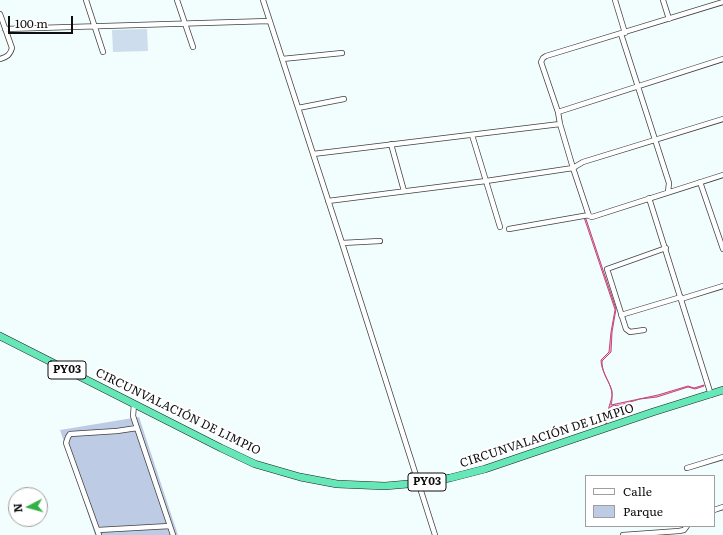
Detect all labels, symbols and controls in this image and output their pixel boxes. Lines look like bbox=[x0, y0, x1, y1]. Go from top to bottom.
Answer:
scale bar bbox=[10, 8, 75, 34]
text: 100 m bbox=[15, 14, 48, 32]
road number: PY03 bbox=[48, 361, 86, 379]
street label: CIRCUNVALACIÓN DE LIMPIO bbox=[93, 366, 263, 458]
street label: CIRCUNVALACIÓN DE LIMPIO bbox=[458, 401, 636, 471]
road number: PY03 bbox=[408, 473, 446, 491]
legend bbox=[585, 475, 715, 527]
text: Calle bbox=[623, 482, 652, 500]
north arrow bbox=[8, 487, 48, 527]
text: Parque bbox=[623, 502, 663, 520]
text: N bbox=[9, 503, 25, 514]

